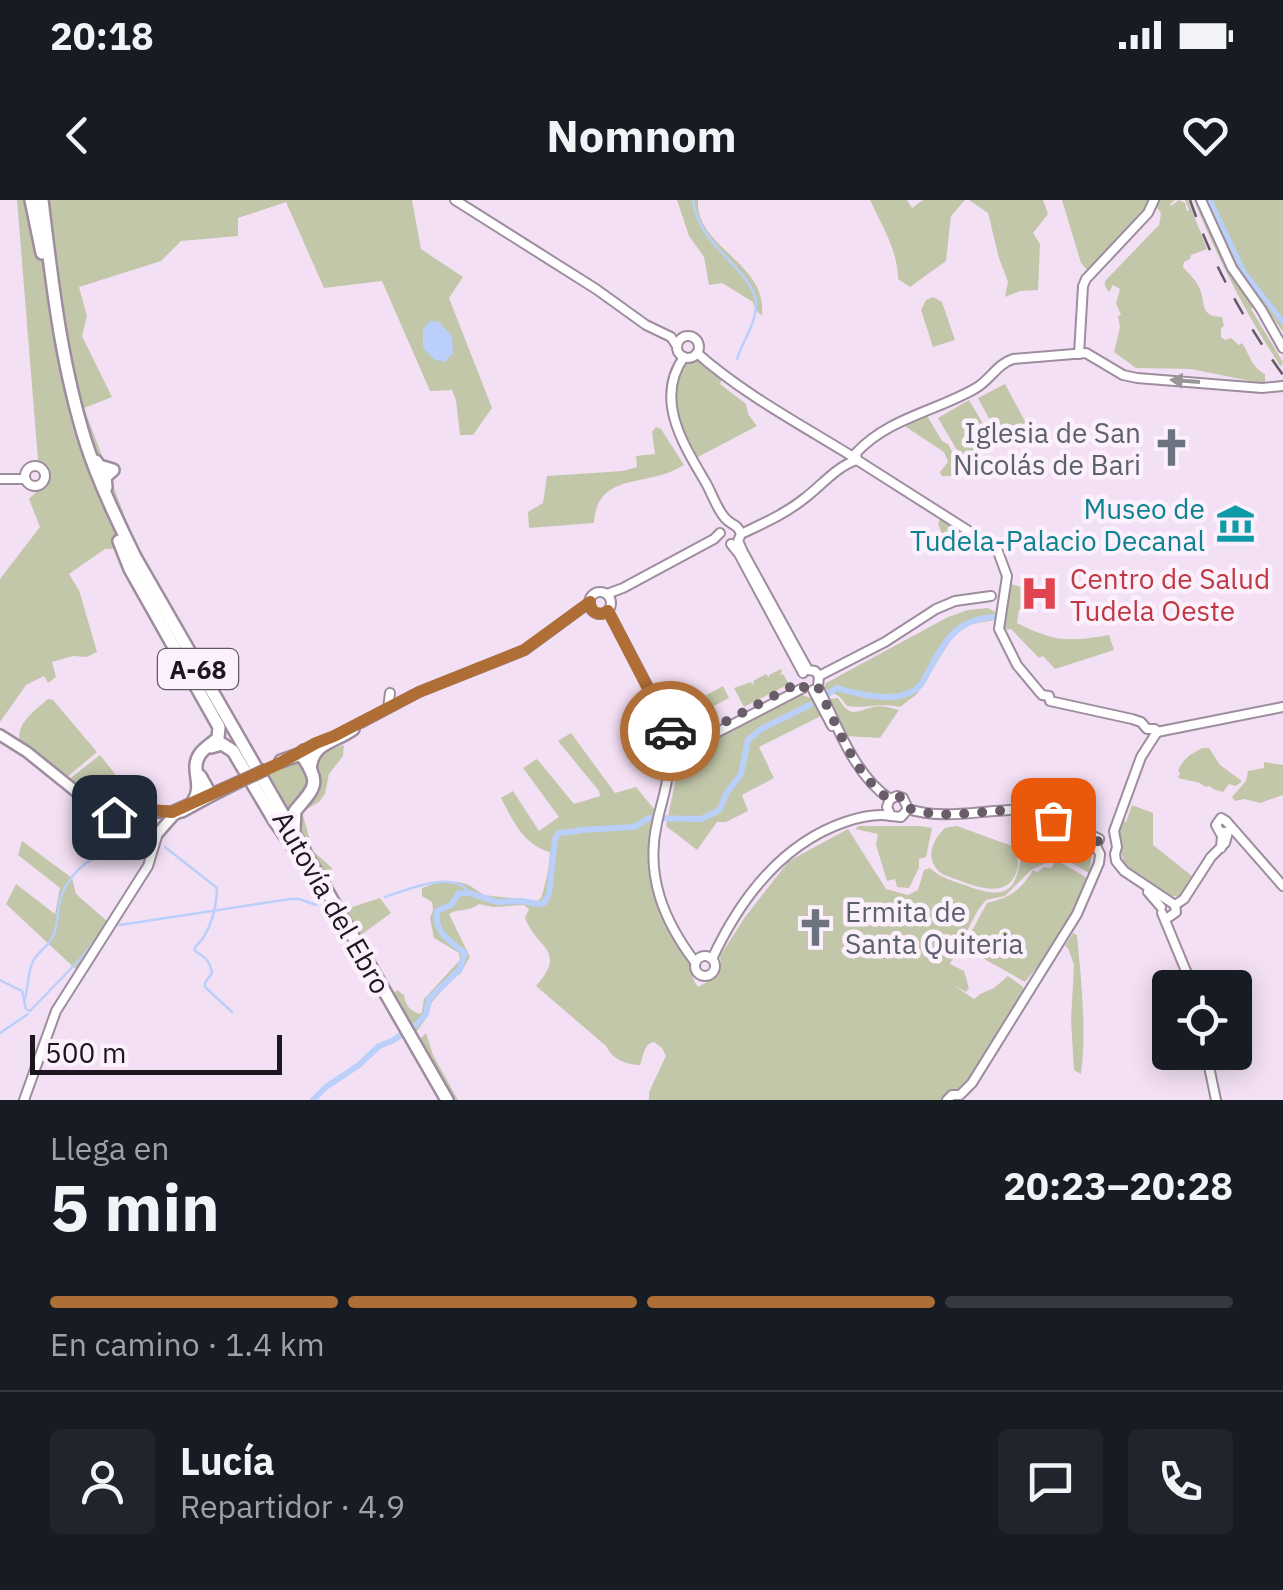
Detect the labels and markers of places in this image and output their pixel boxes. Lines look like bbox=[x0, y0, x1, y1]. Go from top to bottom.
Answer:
place label: Iglesia de San Nicolás de Bari bbox=[953, 414, 1141, 483]
church icon: Iglesia de San Nicolás de Bari bbox=[1150, 427, 1192, 469]
place label: Museo de Tudela-Palacio Decanal bbox=[910, 490, 1205, 559]
museum icon: Museo de Tudela-Palacio Decanal bbox=[1214, 503, 1256, 545]
place label: Centro de Salud Tudela Oeste bbox=[1070, 560, 1270, 629]
hospital icon: Centro de Salud Tudela Oeste bbox=[1019, 573, 1061, 615]
pin bbox=[72, 775, 157, 860]
pin bbox=[1011, 778, 1096, 863]
place label: Ermita de Santa Quiteria bbox=[845, 893, 1024, 962]
church icon: Ermita de Santa Quiteria bbox=[794, 906, 836, 948]

